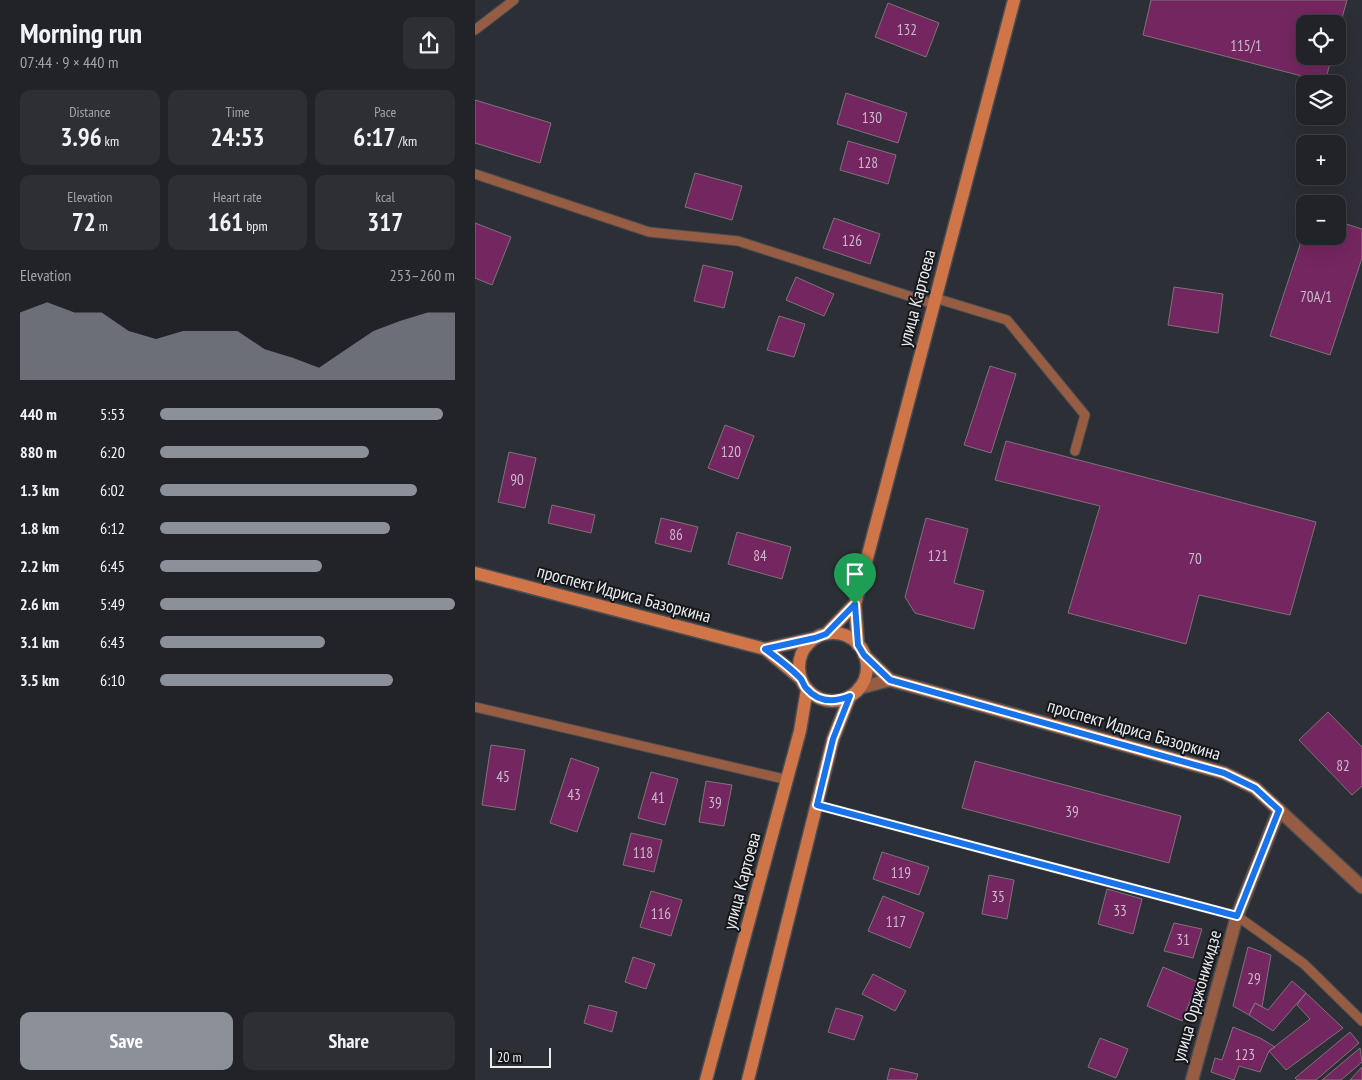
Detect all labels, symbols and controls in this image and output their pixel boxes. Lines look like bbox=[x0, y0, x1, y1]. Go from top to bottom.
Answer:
text: Morning run bbox=[20, 14, 142, 51]
map controls bbox=[1296, 15, 1346, 245]
button: locate bbox=[1296, 15, 1346, 65]
button: share bbox=[403, 17, 455, 69]
house number: 132 bbox=[897, 20, 917, 39]
house number: 115/1 bbox=[1230, 36, 1262, 55]
text: 07:44 · 9 × 440 m bbox=[20, 52, 118, 72]
button: layers bbox=[1296, 75, 1346, 125]
text: Distance bbox=[69, 103, 110, 121]
text: Time bbox=[225, 103, 250, 121]
text: Pace bbox=[374, 103, 396, 121]
house number: 130 bbox=[862, 108, 882, 127]
text: 3.96 bbox=[60, 121, 102, 153]
text: 24:53 bbox=[210, 121, 265, 153]
text: 6:17 bbox=[353, 121, 395, 153]
text: km bbox=[102, 132, 119, 150]
text: /km bbox=[395, 132, 417, 150]
button: + bbox=[1296, 135, 1346, 185]
house number: 128 bbox=[858, 153, 878, 172]
text: Elevation bbox=[67, 188, 112, 206]
text: Heart rate bbox=[213, 188, 262, 206]
text: kcal bbox=[376, 188, 395, 206]
button: − bbox=[1296, 195, 1346, 245]
text: 72 bbox=[72, 206, 96, 238]
text: 161 bbox=[207, 206, 243, 238]
text: 317 bbox=[367, 206, 403, 238]
text: m bbox=[96, 217, 108, 235]
text: bpm bbox=[243, 217, 268, 235]
house number: 126 bbox=[842, 231, 862, 250]
street label: улица Картоева bbox=[893, 247, 941, 349]
text: Elevation bbox=[20, 265, 71, 285]
text: 253–260 m bbox=[390, 265, 455, 285]
house number: 70А/1 bbox=[1300, 287, 1332, 306]
text: 440 m bbox=[20, 404, 57, 424]
text: 5:53 bbox=[100, 404, 125, 424]
text: 880 m bbox=[20, 442, 57, 462]
text: 6:20 bbox=[100, 442, 125, 462]
house number: 120 bbox=[721, 442, 741, 461]
house number: 90 bbox=[510, 470, 524, 489]
text: 1.3 km bbox=[20, 480, 59, 500]
text: 6:02 bbox=[100, 480, 125, 500]
text: 1.8 km bbox=[20, 518, 59, 538]
text: 6:12 bbox=[100, 518, 125, 538]
house number: 86 bbox=[669, 525, 683, 544]
house number: 84 bbox=[753, 546, 767, 565]
house number: 121 bbox=[928, 546, 948, 565]
house number: 70 bbox=[1188, 549, 1202, 568]
pin bbox=[834, 553, 876, 604]
text: 2.2 km bbox=[20, 556, 59, 576]
text: 6:45 bbox=[100, 556, 125, 576]
street label: проспект Идриса Базоркина bbox=[535, 559, 714, 628]
icon: arrive bbox=[841, 560, 869, 588]
text: 2.6 km bbox=[20, 594, 59, 614]
text: 5:49 bbox=[100, 594, 125, 614]
text: 3.1 km bbox=[20, 632, 59, 652]
text: 6:43 bbox=[100, 632, 125, 652]
text: 3.5 km bbox=[20, 670, 59, 690]
text: 6:10 bbox=[100, 670, 125, 690]
street label: проспект Идриса Базоркина bbox=[1045, 694, 1223, 765]
house number: 82 bbox=[1336, 756, 1350, 775]
house number: 45 bbox=[496, 767, 510, 786]
house number: 43 bbox=[567, 785, 581, 804]
house number: 41 bbox=[651, 788, 665, 807]
house number: 39 bbox=[708, 793, 722, 812]
house number: 39 bbox=[1065, 802, 1079, 821]
street label: улица Картоева bbox=[718, 830, 766, 932]
house number: 118 bbox=[633, 843, 653, 862]
house number: 119 bbox=[891, 863, 911, 882]
house number: 35 bbox=[991, 887, 1005, 906]
house number: 33 bbox=[1113, 901, 1127, 920]
house number: 116 bbox=[651, 904, 671, 923]
house number: 117 bbox=[886, 912, 906, 931]
street label: улица Орджоникидзе bbox=[1167, 927, 1226, 1064]
house number: 31 bbox=[1176, 930, 1190, 949]
house number: 29 bbox=[1247, 969, 1261, 988]
button: Save bbox=[20, 1012, 233, 1070]
button: Share bbox=[243, 1012, 455, 1070]
scale bar bbox=[490, 1045, 551, 1068]
house number: 123 bbox=[1235, 1045, 1255, 1064]
text: 20 m bbox=[497, 1048, 522, 1066]

